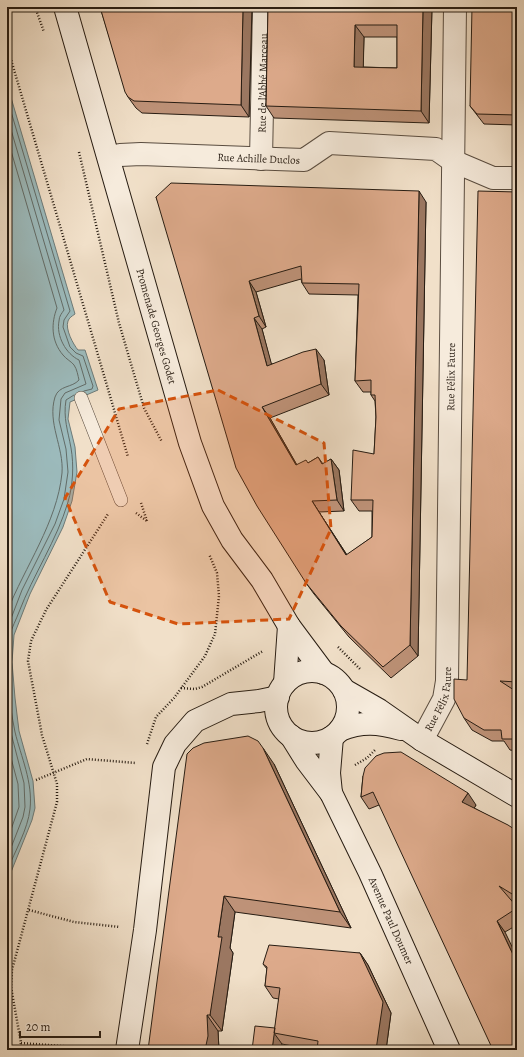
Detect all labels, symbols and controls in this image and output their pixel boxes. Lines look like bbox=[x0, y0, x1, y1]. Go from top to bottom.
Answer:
street label: Rue de l'Abbé Marceau bbox=[255, 33, 271, 133]
street label: Rue Achille Duclos bbox=[217, 150, 300, 168]
street label: Promenade Georges Godet bbox=[132, 267, 180, 386]
street label: Rue Félix Faure bbox=[443, 343, 459, 411]
street label: Rue Félix Faure bbox=[421, 667, 455, 734]
street label: Avenue Paul Doumer bbox=[364, 874, 417, 967]
scale bar bbox=[20, 1013, 100, 1039]
text: 20 m bbox=[26, 1019, 50, 1035]

